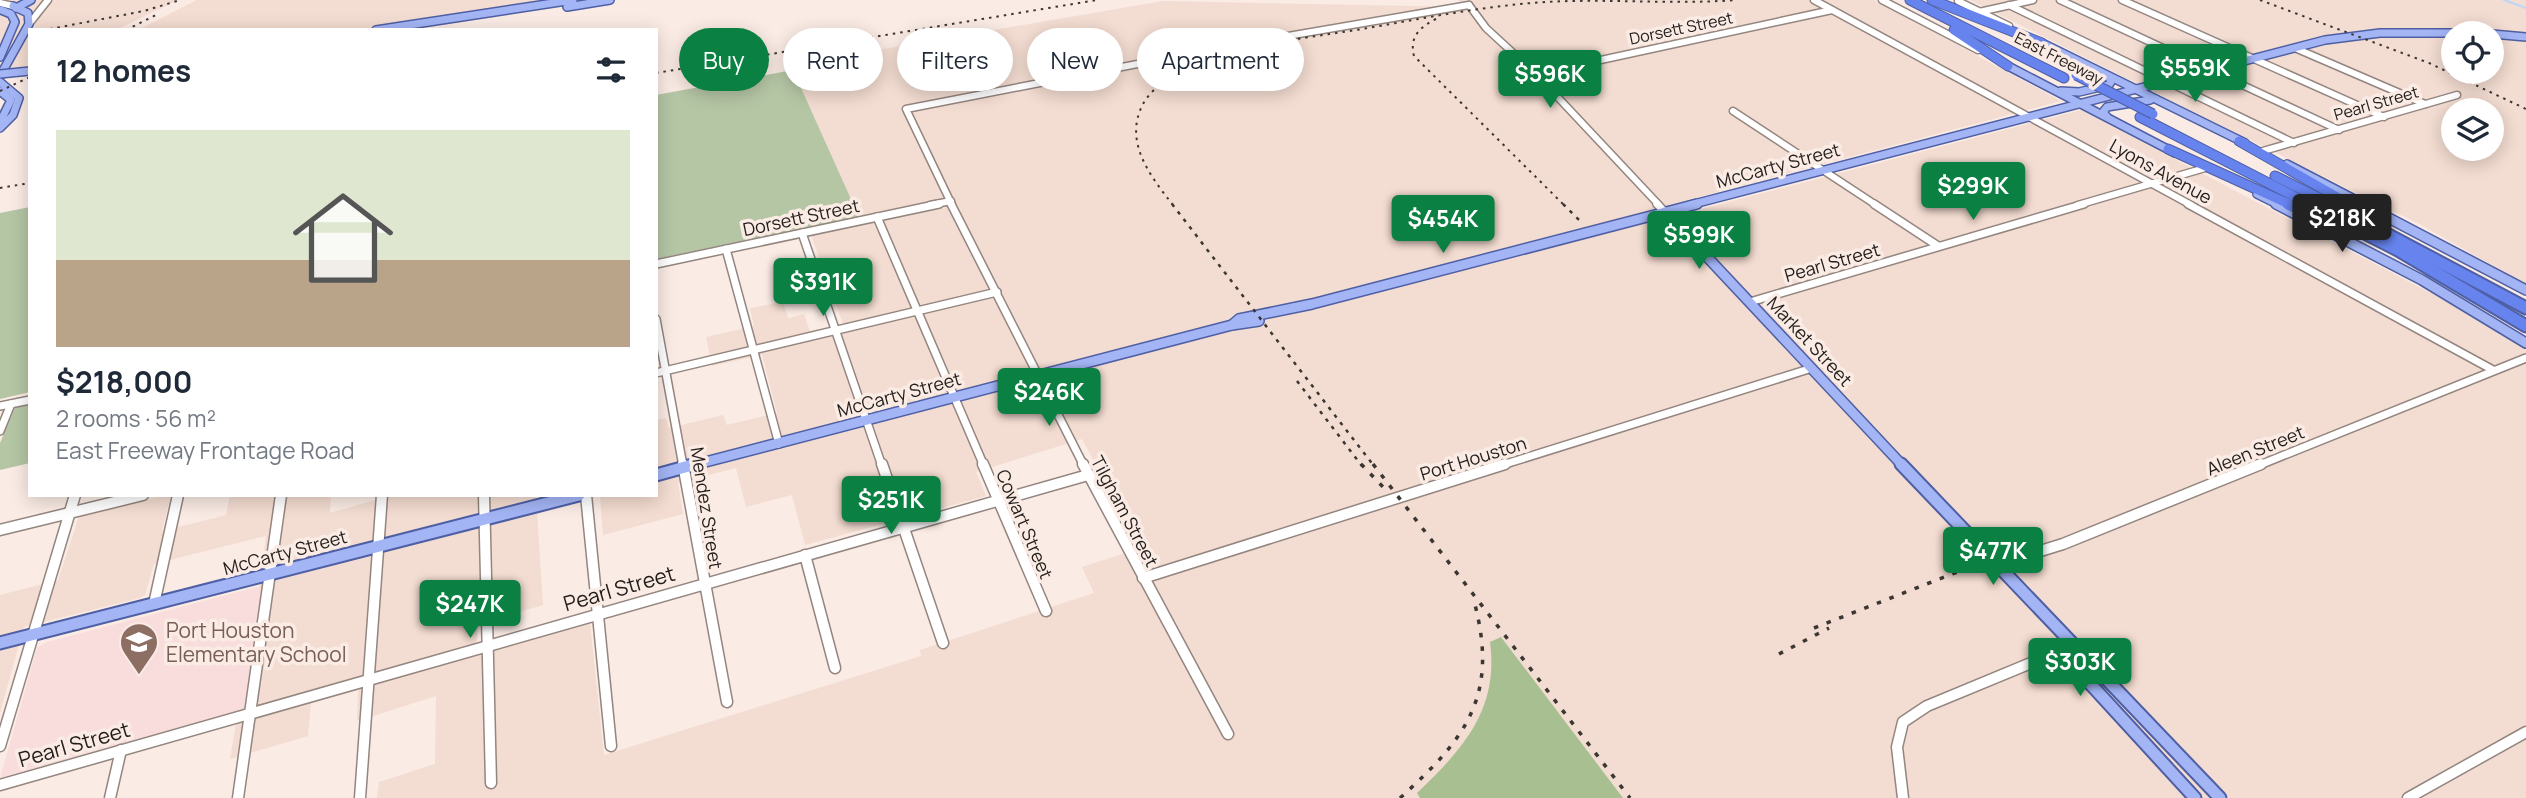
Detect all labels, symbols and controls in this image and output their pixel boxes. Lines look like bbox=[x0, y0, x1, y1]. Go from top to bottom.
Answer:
street label: Dorsett Street bbox=[1627, 6, 1735, 50]
map controls bbox=[2441, 21, 2504, 161]
button: locate bbox=[2441, 21, 2504, 84]
street label: East Freeway bbox=[2011, 26, 2108, 90]
chip: Buy bbox=[679, 28, 769, 91]
chip: Rent bbox=[783, 28, 883, 91]
chip: Filters bbox=[897, 28, 1013, 91]
chip: New bbox=[1027, 28, 1123, 91]
chip: Apartment bbox=[1137, 28, 1304, 91]
pin: $559K bbox=[2146, 44, 2244, 104]
text: 12 homes bbox=[56, 50, 191, 91]
pin: $596K bbox=[1501, 50, 1599, 110]
icon: filters bbox=[592, 51, 630, 89]
text: $559K bbox=[2160, 51, 2230, 83]
text: $596K bbox=[1514, 57, 1586, 89]
street label: Pearl Street bbox=[2331, 80, 2421, 126]
button: layers bbox=[2441, 98, 2504, 161]
street label: Lyons Avenue bbox=[2106, 133, 2216, 209]
street label: McCarty Street bbox=[1713, 137, 1843, 193]
pin: $299K bbox=[1924, 162, 2022, 222]
text: $299K bbox=[1937, 169, 2009, 201]
icon: home bbox=[280, 175, 406, 301]
street label: Dorsett Street bbox=[740, 193, 862, 241]
pin: $218K bbox=[2293, 194, 2391, 254]
pin: $454K bbox=[1394, 196, 1492, 255]
text: $218K bbox=[2308, 201, 2376, 233]
text: $454K bbox=[1408, 202, 1478, 234]
pin: $599K bbox=[1650, 212, 1748, 271]
text: $599K bbox=[1663, 218, 1735, 250]
street label: Pearl Street bbox=[1781, 237, 1883, 287]
pin: $391K bbox=[774, 258, 872, 318]
text: $391K bbox=[789, 265, 857, 297]
street label: Market Street bbox=[1762, 291, 1858, 391]
text: $218,000 bbox=[56, 361, 193, 402]
street label: McCarty Street bbox=[834, 366, 964, 422]
pin: $246K bbox=[1000, 368, 1098, 428]
text: $246K bbox=[1014, 375, 1084, 407]
text: 2 rooms · 56 m² bbox=[56, 402, 216, 434]
street label: Aleen Street bbox=[2203, 419, 2307, 481]
street label: Port Houston bbox=[1417, 430, 1529, 486]
text: East Freeway Frontage Road bbox=[56, 434, 355, 466]
street label: Mendez Street bbox=[686, 445, 728, 571]
street label: Tilgham Street bbox=[1086, 451, 1164, 571]
street label: Cowart Street bbox=[991, 466, 1059, 582]
pin: $251K bbox=[842, 476, 940, 536]
text: $251K bbox=[858, 483, 924, 515]
street label: McCarty Street bbox=[220, 524, 350, 580]
pin: $477K bbox=[1944, 528, 2042, 587]
text: $477K bbox=[1959, 534, 2027, 566]
street label: Pearl Street bbox=[560, 559, 678, 617]
pin: $247K bbox=[421, 580, 519, 640]
text: $247K bbox=[436, 587, 504, 619]
place label: Port Houston Elementary School bbox=[166, 616, 347, 668]
school or university icon: Port Houston Elementary School bbox=[118, 621, 160, 676]
pin: $303K bbox=[2031, 638, 2129, 698]
text: $303K bbox=[2044, 645, 2116, 677]
street label: Pearl Street bbox=[15, 715, 133, 773]

